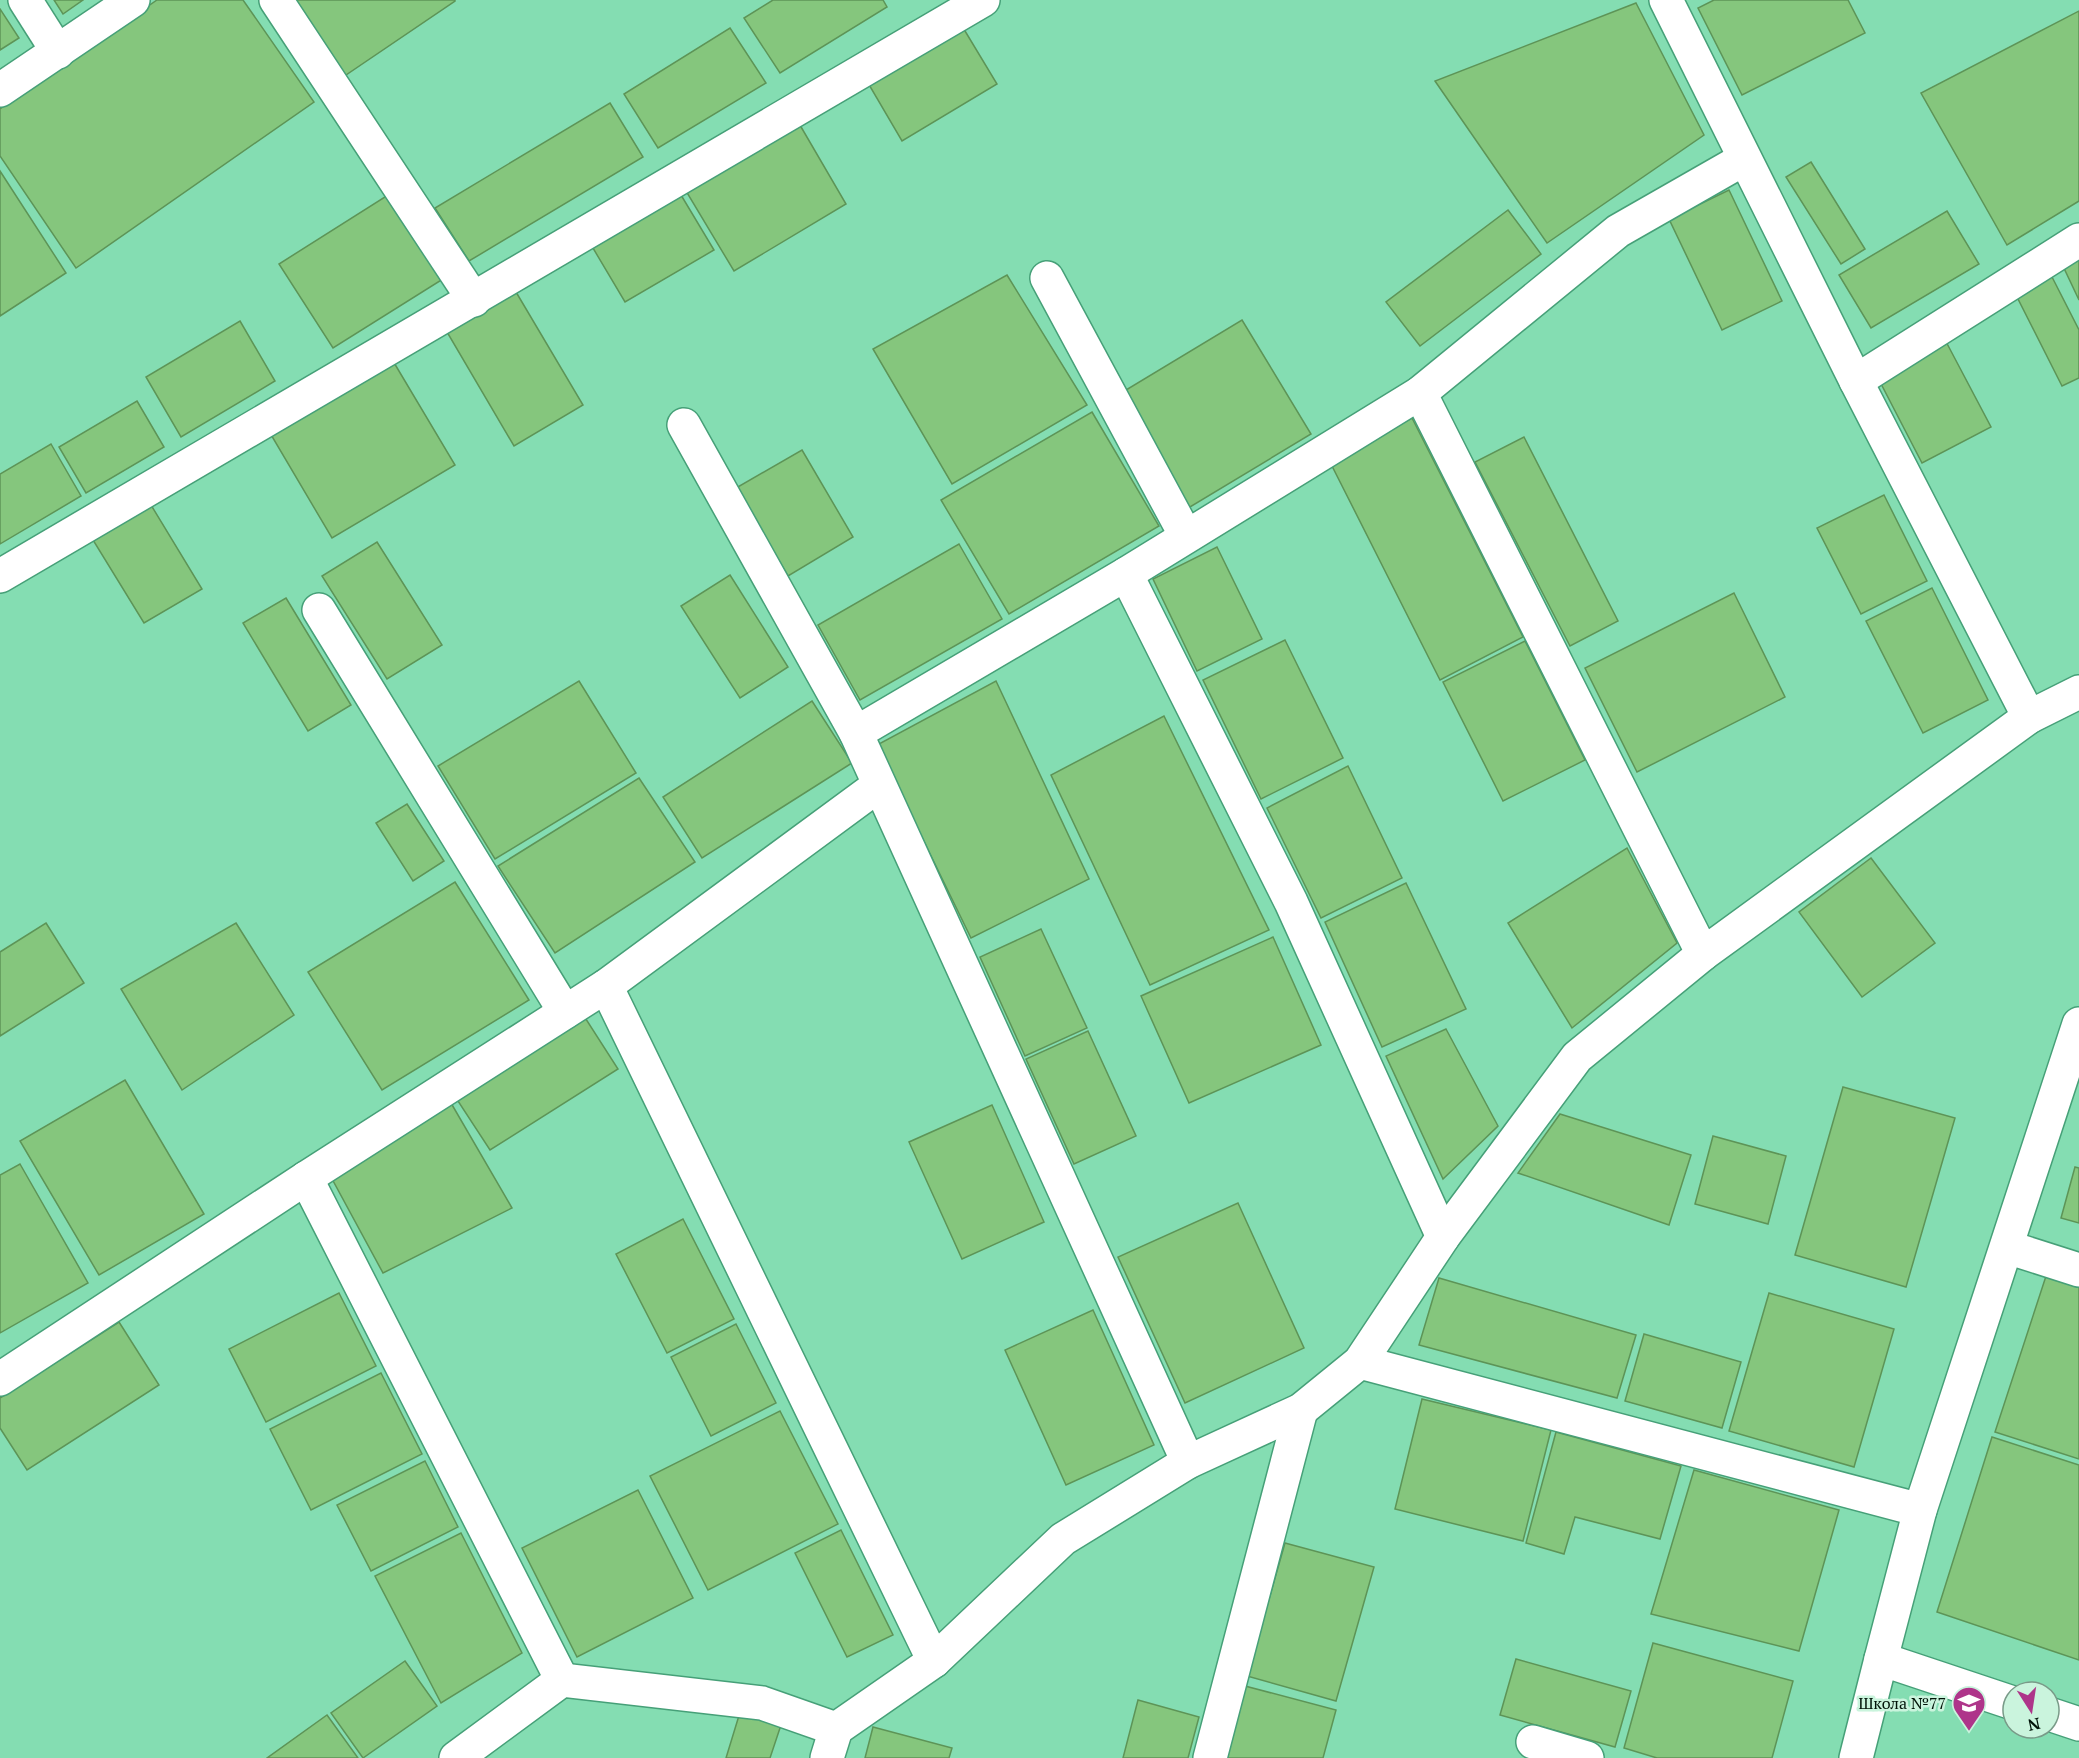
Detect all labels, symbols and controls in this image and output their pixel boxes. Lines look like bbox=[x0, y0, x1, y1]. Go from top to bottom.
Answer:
north arrow bbox=[2001, 1680, 2061, 1740]
school or university icon: Школа №77 bbox=[1951, 1685, 1987, 1732]
place label: Школа №77 bbox=[1858, 1692, 1946, 1714]
text: N bbox=[2026, 1713, 2042, 1737]

